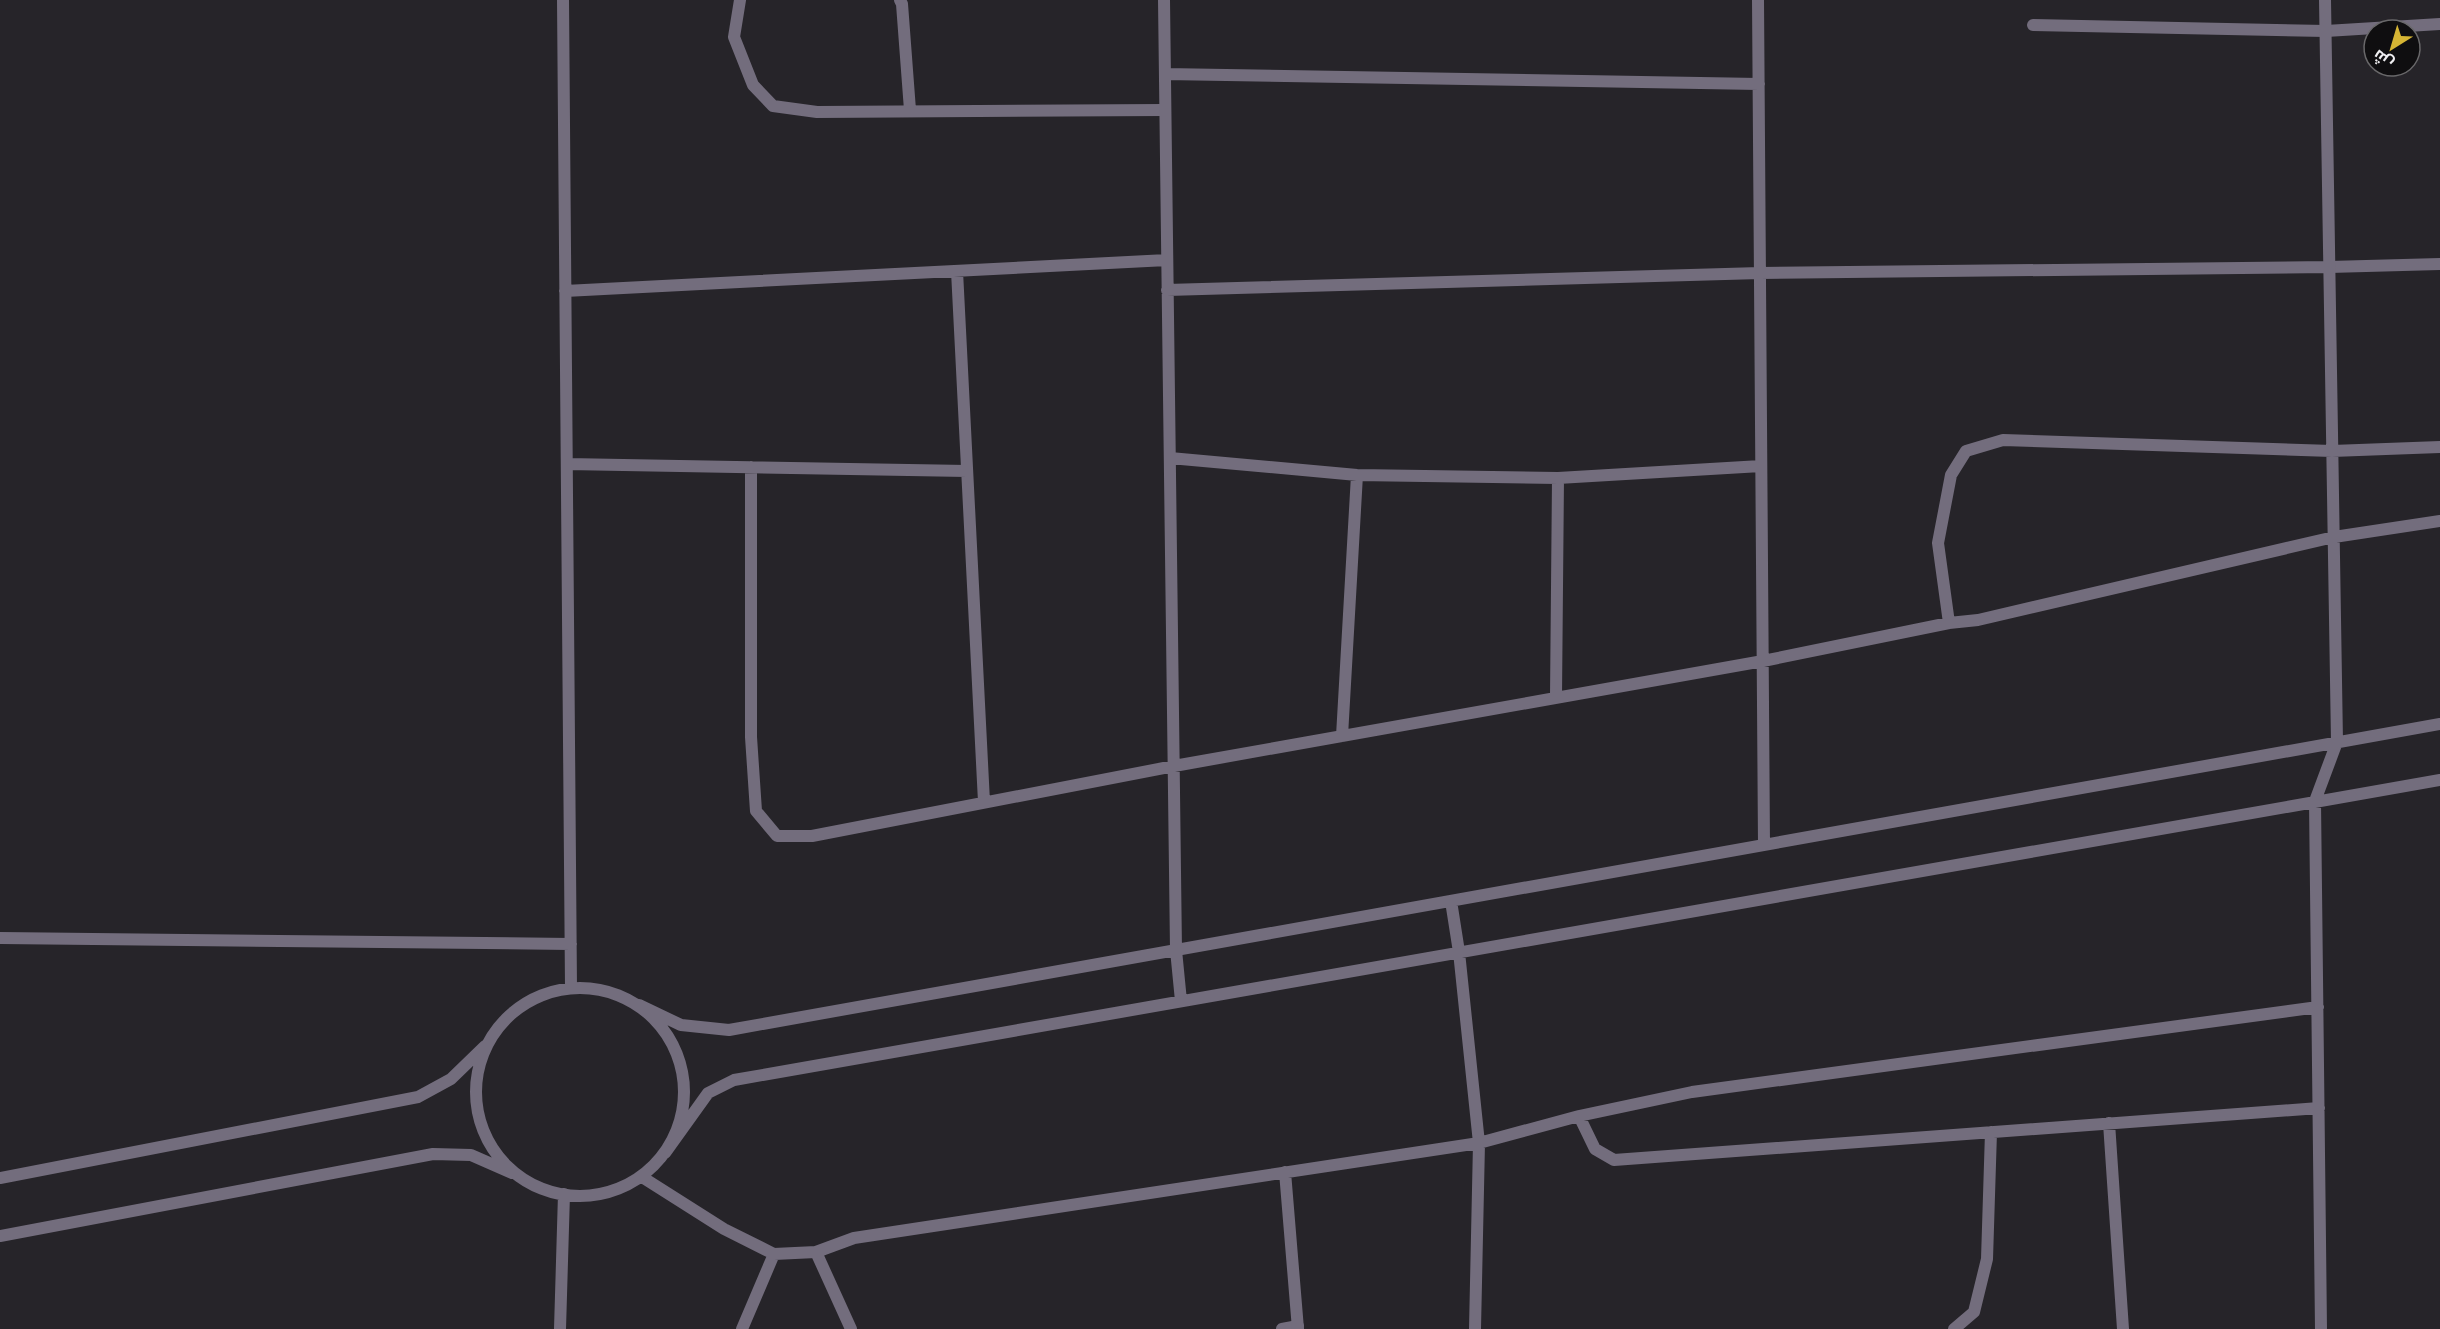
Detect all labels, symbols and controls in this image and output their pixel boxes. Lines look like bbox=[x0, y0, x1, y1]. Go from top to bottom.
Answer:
north arrow bbox=[2362, 18, 2422, 78]
text: ش bbox=[2369, 46, 2397, 73]

